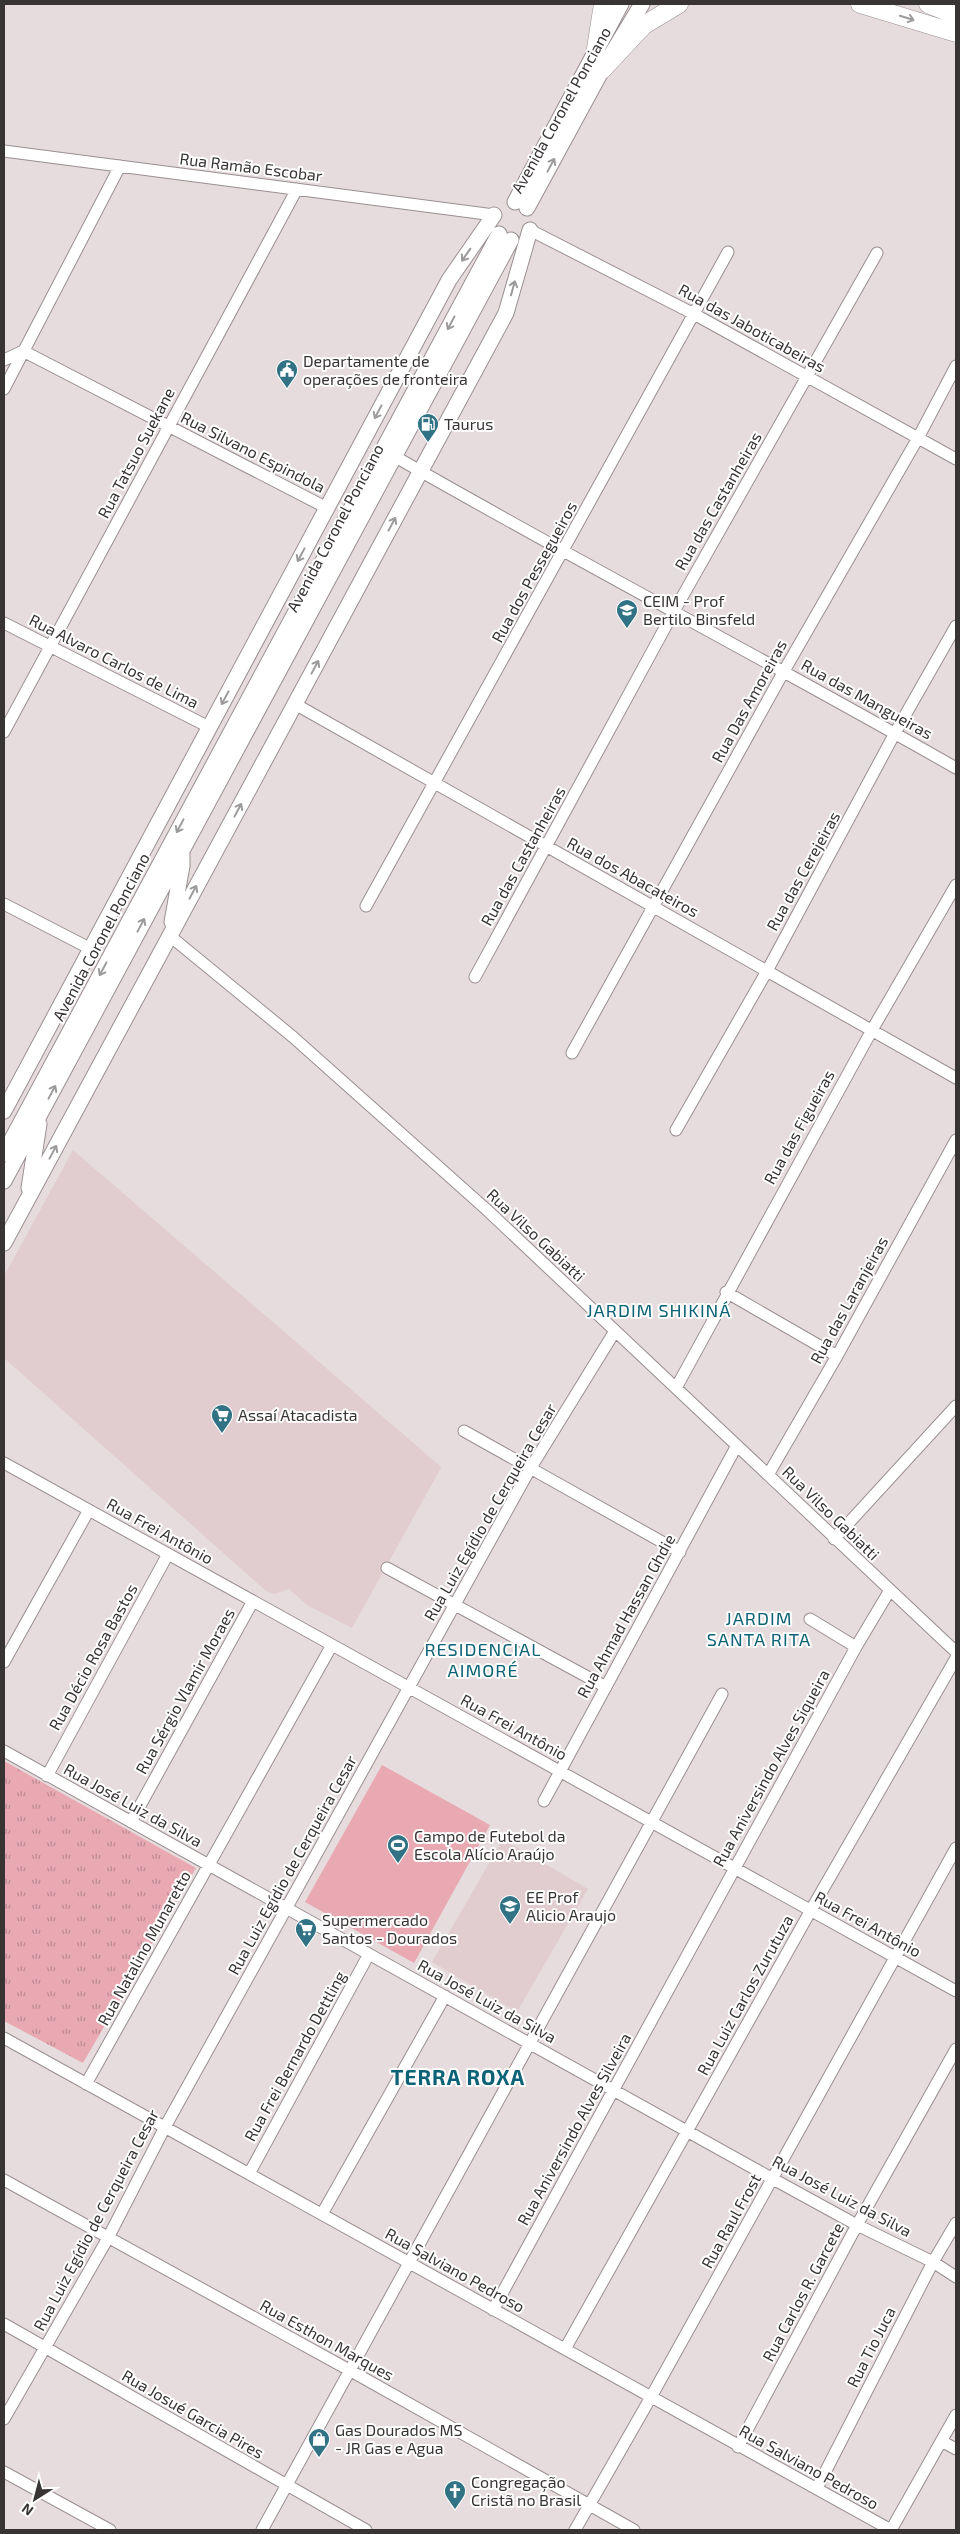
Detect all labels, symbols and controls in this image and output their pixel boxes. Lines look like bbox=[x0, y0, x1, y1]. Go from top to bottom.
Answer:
one-way arrow bbox=[899, 14, 915, 24]
street label: Avenida Coronel Ponciano bbox=[507, 23, 614, 196]
street label: Rua Ramão Escobar bbox=[179, 148, 324, 185]
one-way arrow bbox=[546, 158, 556, 173]
one-way arrow bbox=[461, 248, 471, 262]
street label: Rua das Jaboticabeiras bbox=[676, 279, 829, 376]
one-way arrow bbox=[509, 281, 519, 297]
one-way arrow bbox=[446, 316, 456, 331]
place label: Departamente de operações de fronteira bbox=[303, 351, 468, 389]
public building icon: Departamente de operações de fronteira bbox=[275, 358, 299, 389]
street label: Rua Tatsuo Suekane bbox=[93, 384, 178, 521]
one-way arrow bbox=[373, 404, 382, 419]
street label: Rua Silvano Espindola bbox=[178, 407, 328, 496]
fuel station icon: Taurus bbox=[416, 412, 440, 443]
place label: Taurus bbox=[444, 414, 493, 433]
street label: Rua das Castanheiras bbox=[670, 428, 765, 573]
street label: Avenida Coronel Ponciano bbox=[282, 441, 387, 615]
street label: Rua dos Pessegueiros bbox=[487, 498, 580, 646]
one-way arrow bbox=[387, 517, 397, 532]
one-way arrow bbox=[296, 547, 306, 562]
place label: CEIM - Prof Bertilo Binsfeld bbox=[643, 591, 755, 628]
school or university icon: CEIM - Prof Bertilo Binsfeld bbox=[615, 598, 639, 629]
street label: Rua Alvaro Carlos de Lima bbox=[26, 610, 202, 712]
street label: Rua Das Amoreiras bbox=[707, 636, 790, 765]
street label: Rua das Mangueiras bbox=[798, 655, 936, 743]
one-way arrow bbox=[310, 660, 320, 675]
one-way arrow bbox=[220, 691, 230, 706]
street label: Rua das Castanheiras bbox=[476, 783, 569, 929]
one-way arrow bbox=[233, 804, 243, 818]
street label: Rua das Cerejeiras bbox=[762, 808, 844, 934]
one-way arrow bbox=[175, 818, 185, 833]
street label: Rua dos Abacateiros bbox=[564, 833, 702, 921]
street label: Avenida Coronel Ponciano bbox=[48, 850, 153, 1024]
one-way arrow bbox=[189, 885, 199, 900]
one-way arrow bbox=[136, 918, 146, 933]
one-way arrow bbox=[98, 961, 108, 976]
street label: Rua das Figueiras bbox=[759, 1066, 838, 1187]
one-way arrow bbox=[47, 1084, 57, 1099]
one-way arrow bbox=[48, 1144, 58, 1159]
street label: Rua Vilso Gabiatti bbox=[483, 1184, 589, 1285]
street label: Rua das Laranjeiras bbox=[806, 1233, 892, 1367]
district label: JARDIM SHIKINÁ bbox=[587, 1299, 732, 1321]
street label: Rua Luiz Egídio de Cerqueira Cesar bbox=[419, 1399, 560, 1624]
supermarket icon: Assaí Atacadista bbox=[210, 1403, 234, 1434]
place label: Assaí Atacadista bbox=[238, 1405, 358, 1424]
street label: Rua Vilso Gabiatti bbox=[779, 1462, 884, 1564]
street label: Rua Frei Antônio bbox=[104, 1494, 217, 1568]
street label: Rua Ahmad Hassan Ghdie bbox=[573, 1531, 679, 1701]
street label: Rua Décio Rosa Bastos bbox=[44, 1580, 141, 1733]
street label: Rua Sérgio Vlamir Moraes bbox=[131, 1605, 238, 1777]
district label: JARDIM SANTA RITA bbox=[707, 1607, 811, 1650]
district label: RESIDENCIAL AIMORÉ bbox=[424, 1638, 542, 1681]
street label: Rua Aniversindo Alves Siqueira bbox=[708, 1666, 833, 1870]
street label: Rua Frei Antônio bbox=[458, 1690, 571, 1764]
street label: Rua Luiz Egídio de Cerqueira Cesar bbox=[223, 1751, 360, 1978]
street label: Rua José Luiz da Silva bbox=[61, 1759, 206, 1850]
place label: Campo de Futebol da Escola Alício Araújo bbox=[414, 1826, 565, 1864]
sports icon: Campo de Futebol da Escola Alício Araújo bbox=[386, 1833, 410, 1864]
street label: Rua Natalino Munaretto bbox=[93, 1867, 194, 2029]
place label: EE Prof Alicio Araujo bbox=[526, 1887, 616, 1925]
street label: Rua Frei Antônio bbox=[812, 1887, 925, 1961]
school or university icon: EE Prof Alicio Araujo bbox=[498, 1894, 522, 1925]
place label: Supermercado Santos - Dourados bbox=[322, 1910, 457, 1947]
street label: Rua Luiz Carlos Zurutuza bbox=[693, 1911, 797, 2078]
supermarket icon: Supermercado Santos - Dourados bbox=[294, 1917, 318, 1948]
street label: Rua José Luiz da Silva bbox=[415, 1955, 560, 2046]
street label: Rua Frei Bernardo Dettling bbox=[240, 1967, 349, 2144]
street label: Rua Aniversindo Alves Silveira bbox=[513, 2029, 634, 2228]
district label: TERRA ROXA bbox=[391, 2064, 525, 2089]
street label: Rua Luiz Egídio de Cerqueira Cesar bbox=[29, 2105, 162, 2334]
street label: Rua José Luiz da Silva bbox=[769, 2151, 915, 2240]
street label: Rua Raul Frost bbox=[697, 2170, 764, 2271]
street label: Rua Carlos R. Garcete bbox=[758, 2219, 847, 2364]
street label: Rua Salviano Pedroso bbox=[382, 2223, 528, 2316]
street label: Rua Esthon Marques bbox=[257, 2295, 397, 2384]
street label: Rua Tio Juca bbox=[842, 2303, 899, 2390]
street label: Rua Josué Garcia Pires bbox=[119, 2365, 267, 2462]
place label: Gas Dourados MS - JR Gas e Agua bbox=[335, 2420, 463, 2457]
street label: Rua Salviano Pedroso bbox=[736, 2420, 882, 2513]
shop icon: Gas Dourados MS - JR Gas e Agua bbox=[307, 2427, 331, 2458]
place label: Congregação Cristã no Brasil bbox=[471, 2472, 581, 2509]
north arrow bbox=[10, 2474, 60, 2524]
church icon: Congregação Cristã no Brasil bbox=[443, 2479, 467, 2510]
text: N bbox=[18, 2500, 36, 2520]

